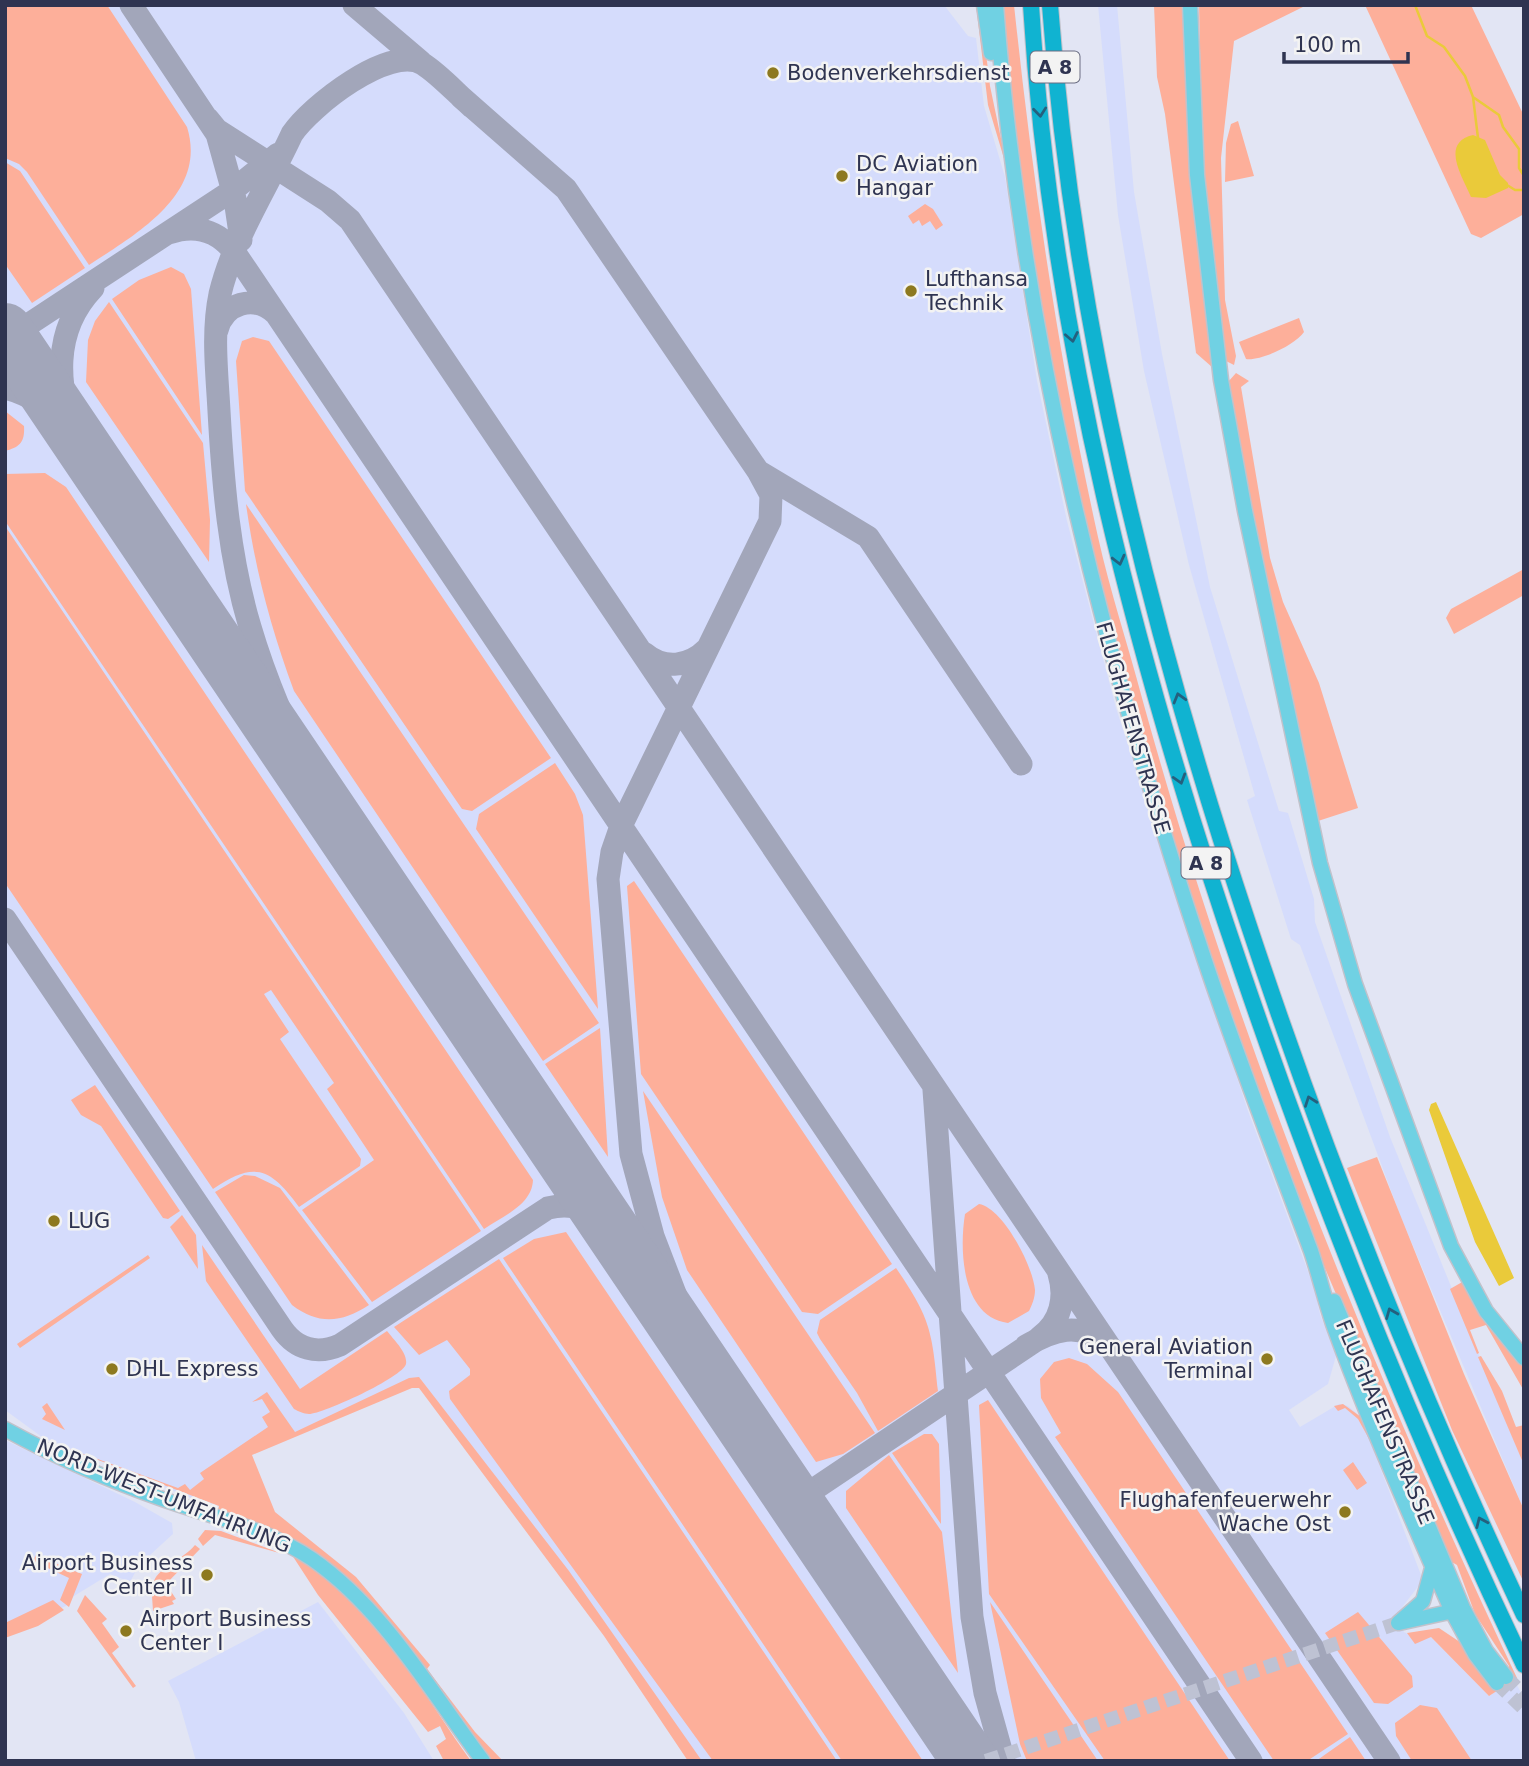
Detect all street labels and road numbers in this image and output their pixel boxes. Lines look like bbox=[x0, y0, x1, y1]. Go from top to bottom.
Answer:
road number: A 8 bbox=[1030, 52, 1080, 82]
street label: FLUGHAFENSTRASSE bbox=[1091, 619, 1175, 837]
road number: A 8 bbox=[1182, 848, 1230, 878]
street label: FLUGHAFENSTRASSE bbox=[1331, 1316, 1439, 1528]
street label: NORD-WEST-UMFAHRUNG bbox=[34, 1434, 294, 1558]

